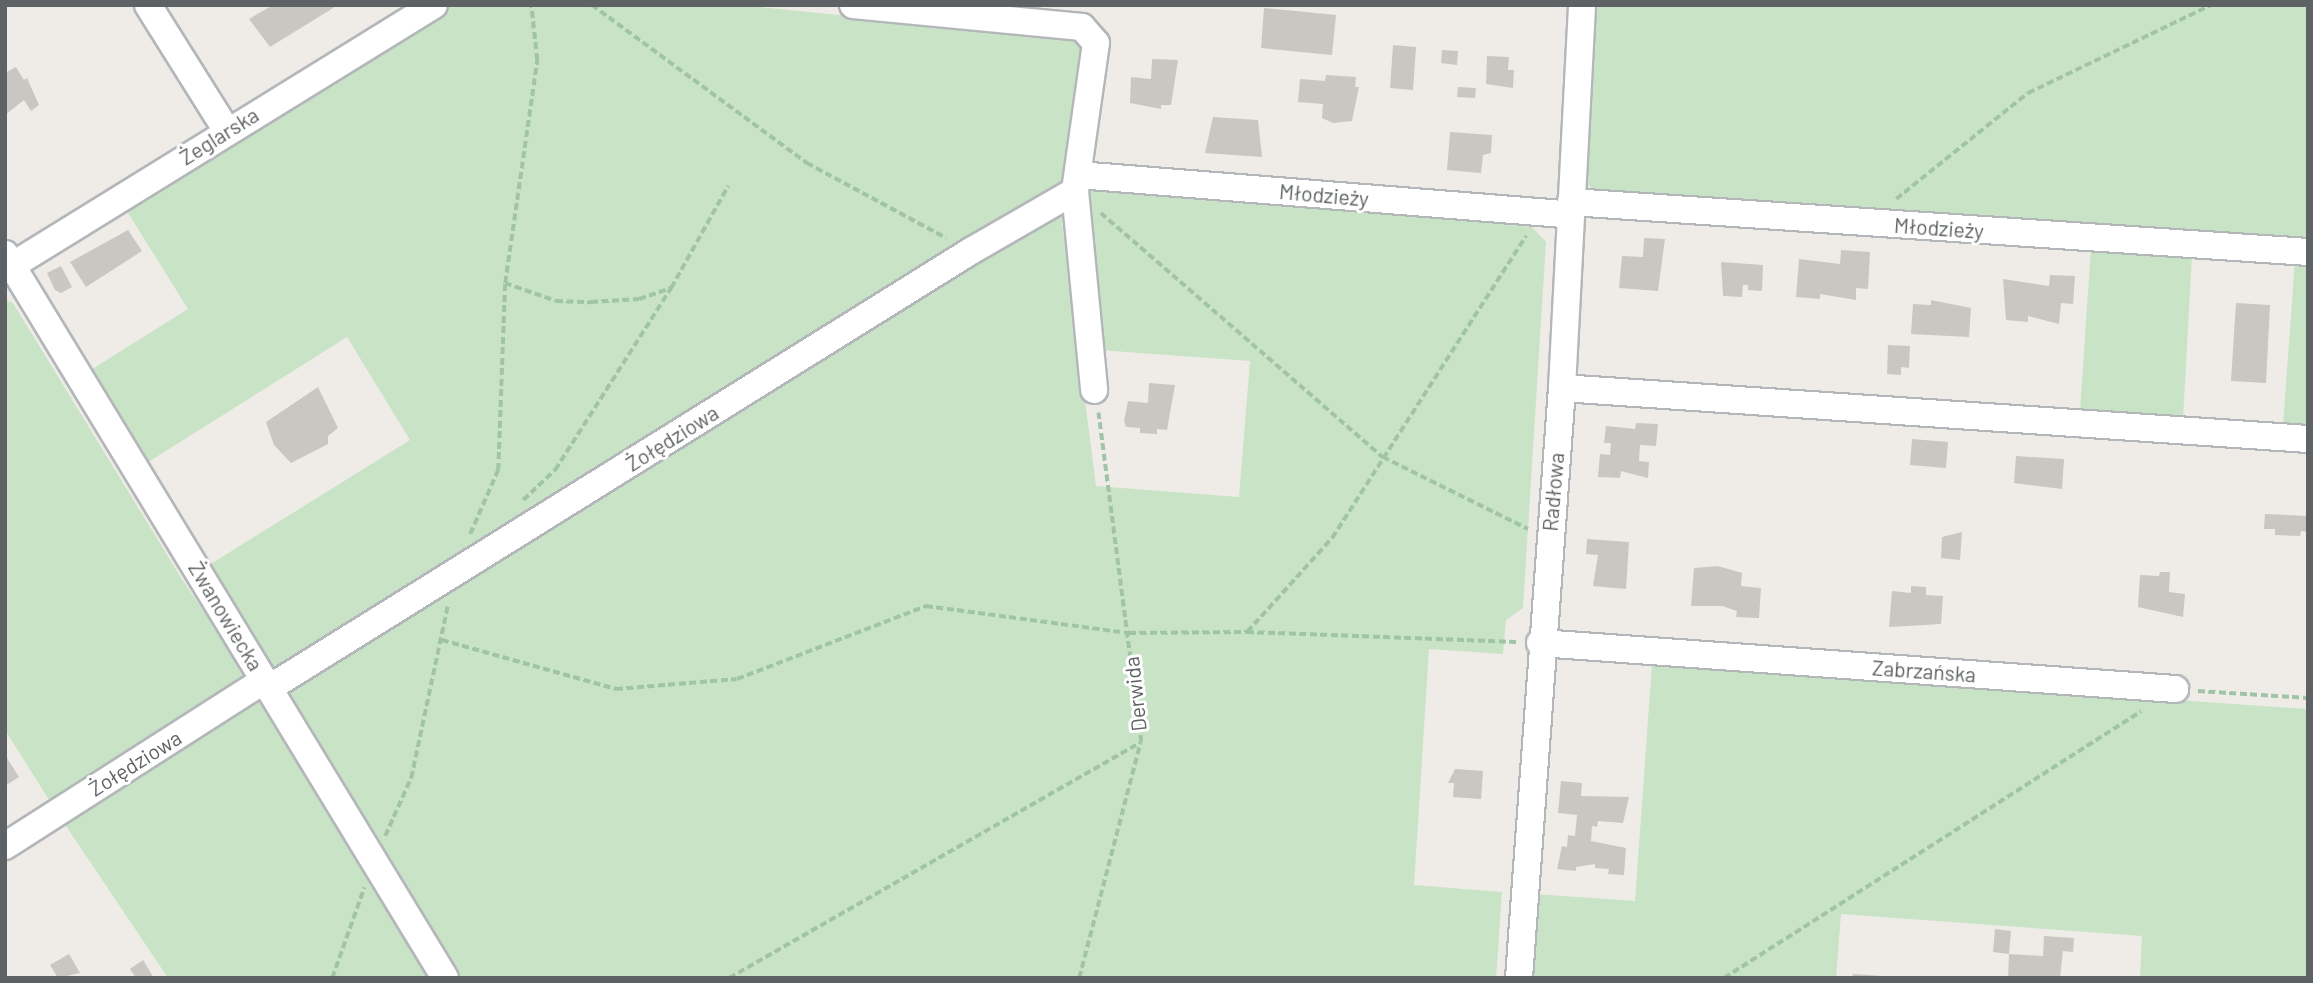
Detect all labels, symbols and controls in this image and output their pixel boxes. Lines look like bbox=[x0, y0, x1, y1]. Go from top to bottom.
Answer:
street label: Żeglarska bbox=[175, 102, 263, 170]
street label: Młodzieży bbox=[1278, 179, 1370, 211]
street label: Młodzieży bbox=[1893, 212, 1985, 244]
street label: Żołędziowa bbox=[621, 400, 723, 476]
street label: Radłowa bbox=[1537, 452, 1569, 532]
street label: Żwanowiecka bbox=[184, 557, 268, 675]
street label: Derwida bbox=[1119, 655, 1151, 733]
street label: Zabrzańska bbox=[1871, 655, 1977, 687]
street label: Żołędziowa bbox=[84, 725, 186, 801]

